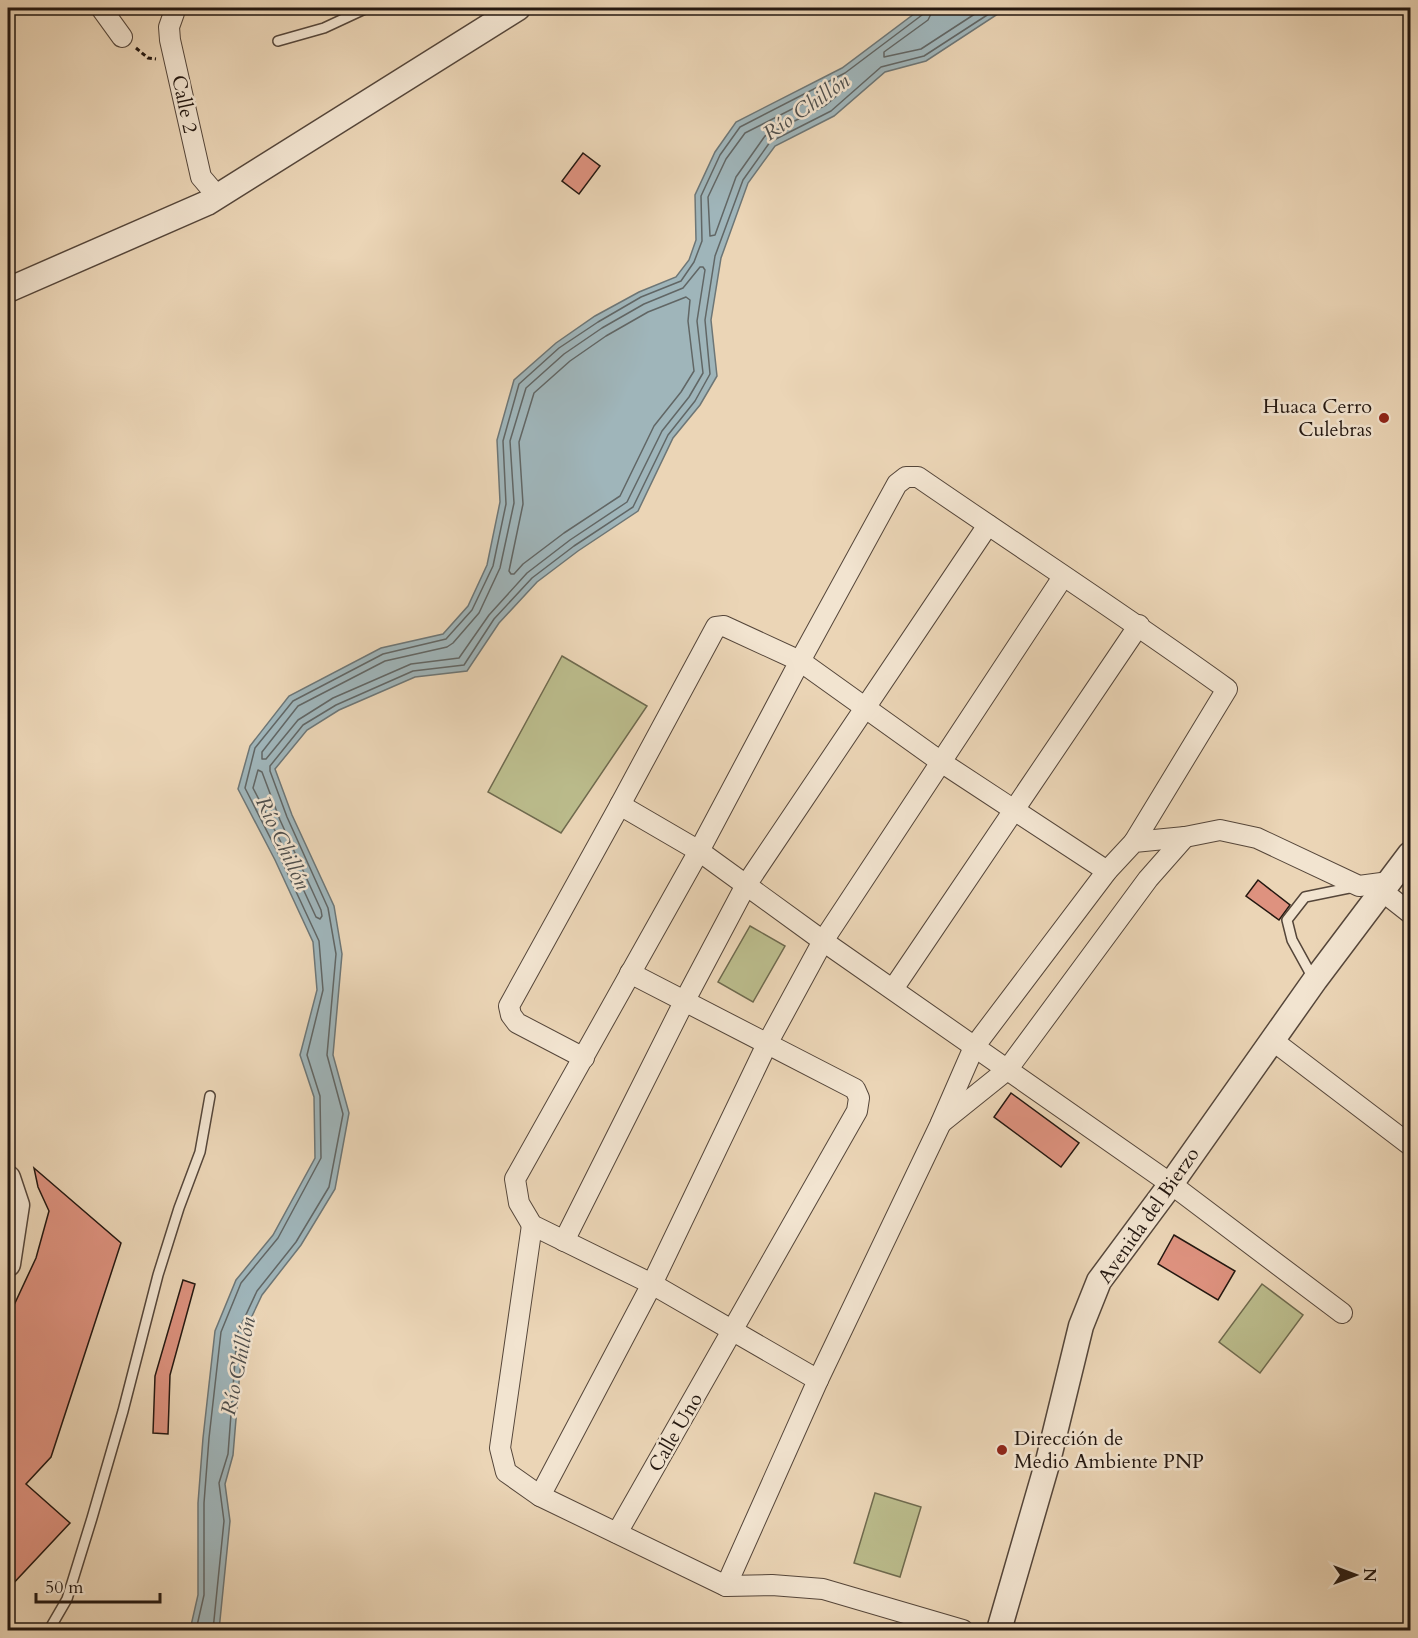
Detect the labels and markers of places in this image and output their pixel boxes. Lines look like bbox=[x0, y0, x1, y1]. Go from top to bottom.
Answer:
place label: Huaca Cerro Culebras bbox=[1263, 393, 1372, 443]
marker: Huaca Cerro Culebras bbox=[1377, 411, 1391, 425]
place label: Dirección de Medio Ambiente PNP bbox=[1014, 1425, 1204, 1475]
marker: Dirección de Medio Ambiente PNP bbox=[995, 1443, 1009, 1457]

